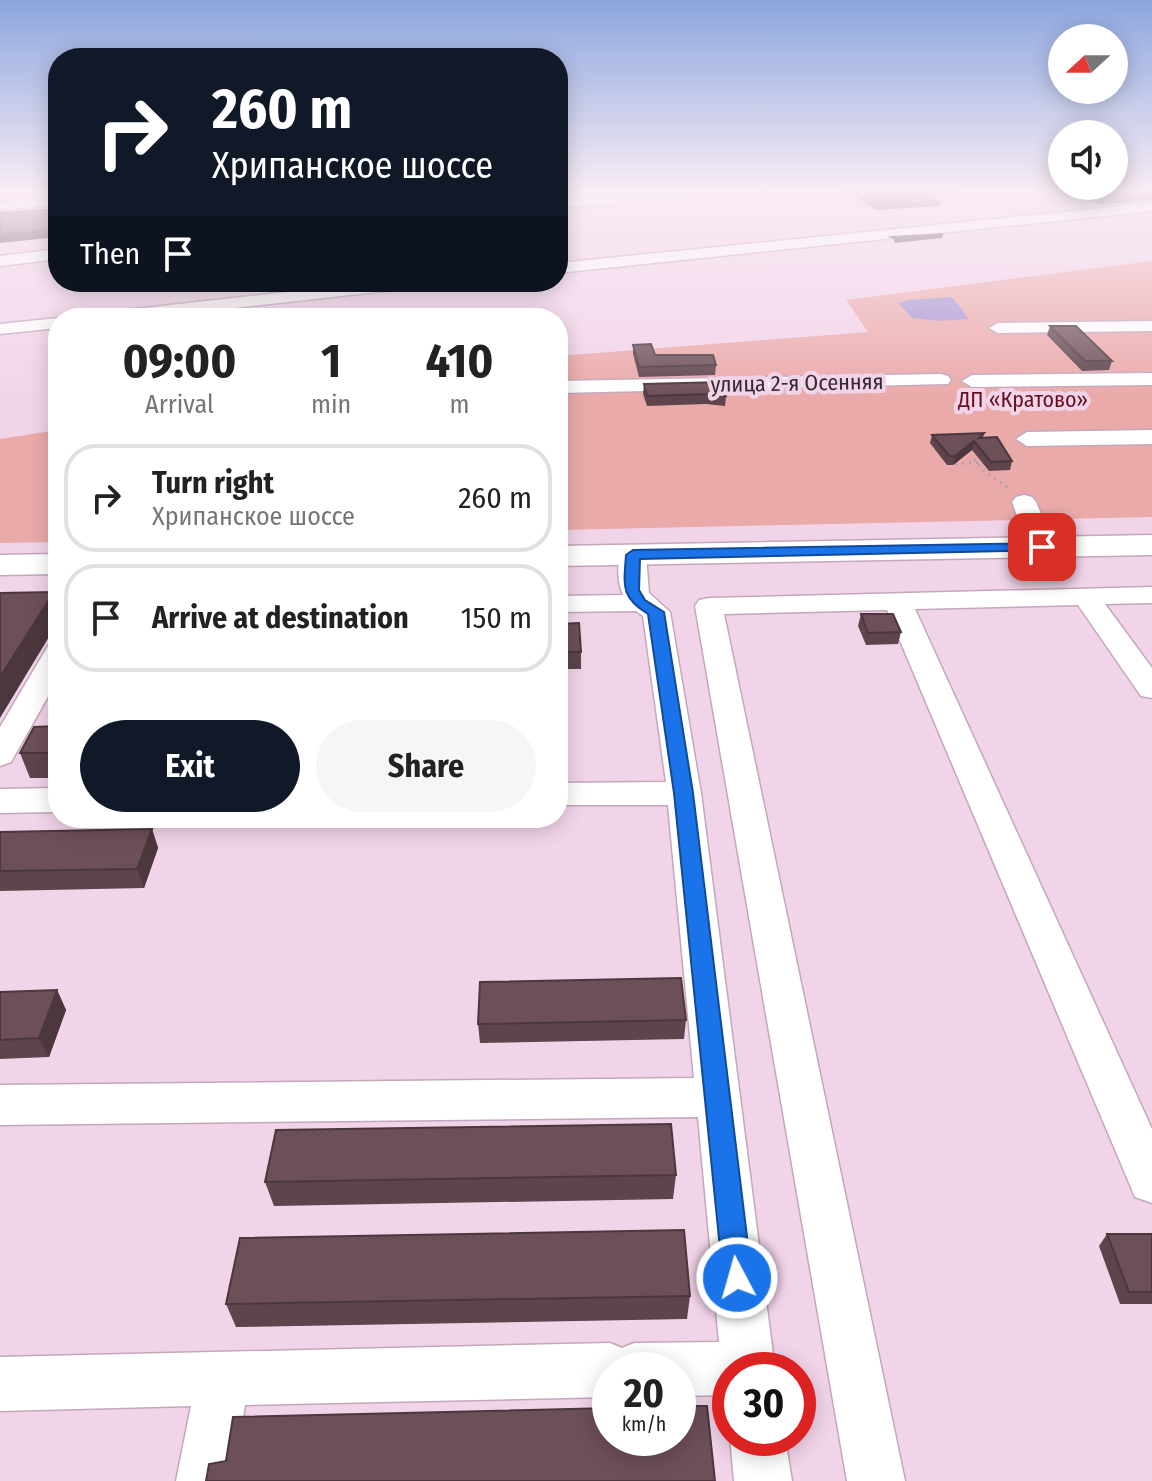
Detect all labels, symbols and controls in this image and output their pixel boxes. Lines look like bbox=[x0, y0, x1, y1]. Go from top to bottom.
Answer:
north arrow bbox=[1048, 24, 1128, 104]
map controls bbox=[1048, 24, 1128, 200]
text: 260 m bbox=[212, 76, 352, 143]
icon: right bbox=[80, 80, 184, 184]
button: sound bbox=[1048, 120, 1128, 200]
text: Хрипанское шоссе bbox=[212, 144, 493, 188]
icon: arrive bbox=[156, 232, 200, 276]
text: Then bbox=[80, 236, 140, 272]
text: 09:00 bbox=[122, 332, 236, 390]
text: 1 bbox=[321, 332, 341, 390]
text: 410 bbox=[426, 332, 494, 390]
street label: улица 2-я Осенняя bbox=[710, 368, 884, 398]
park label: ДП «Кратово» bbox=[957, 386, 1088, 413]
text: Arrival bbox=[145, 389, 214, 420]
text: min bbox=[311, 389, 351, 420]
text: m bbox=[450, 389, 470, 420]
text: Turn right bbox=[152, 465, 274, 501]
icon: right bbox=[84, 476, 128, 520]
text: 260 m bbox=[458, 480, 532, 516]
text: Хрипанское шоссе bbox=[152, 501, 355, 532]
pin bbox=[1008, 513, 1076, 581]
icon: arrive bbox=[1020, 525, 1064, 569]
icon: arrive bbox=[84, 596, 128, 640]
text: Arrive at destination bbox=[152, 600, 409, 636]
text: 150 m bbox=[461, 600, 532, 636]
button: Exit bbox=[80, 720, 300, 812]
button: Share bbox=[316, 720, 536, 812]
position arrow bbox=[695, 1236, 779, 1320]
speed limit sign: 30 bbox=[712, 1352, 816, 1456]
text: 20 bbox=[624, 1370, 664, 1418]
text: km/h bbox=[622, 1412, 666, 1436]

